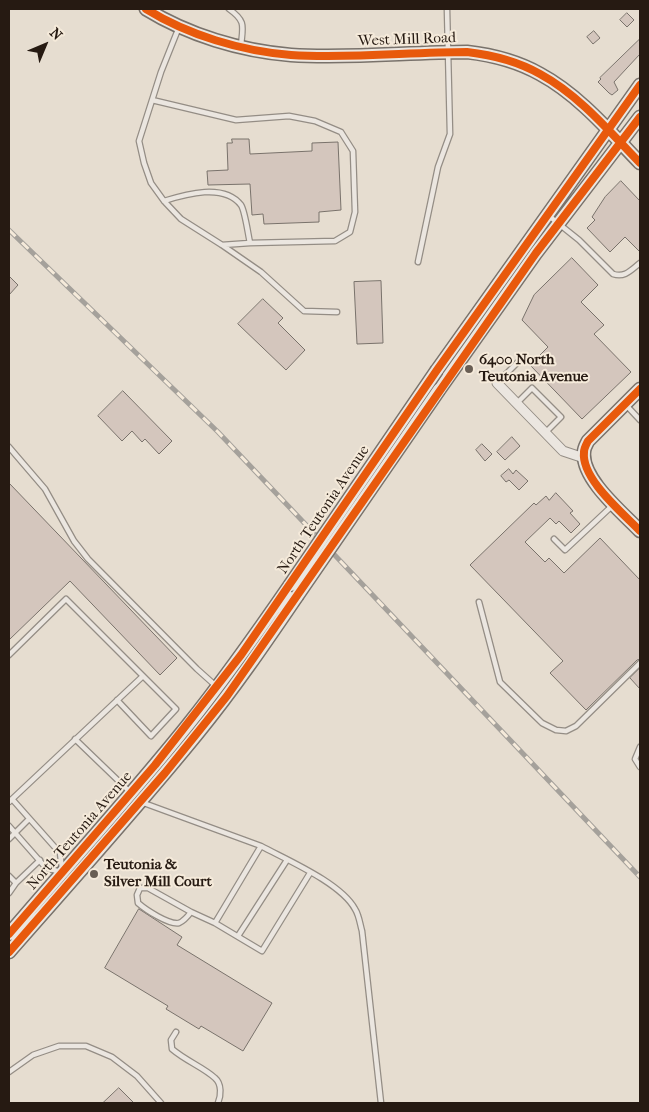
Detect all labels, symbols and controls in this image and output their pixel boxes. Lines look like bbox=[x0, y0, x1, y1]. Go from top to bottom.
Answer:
north arrow bbox=[20, 20, 70, 70]
text: N bbox=[46, 24, 66, 44]
street label: West Mill Road bbox=[358, 29, 456, 51]
place label: 6400 North Teutonia Avenue bbox=[479, 351, 588, 386]
marker: 6400 North Teutonia Avenue bbox=[463, 363, 475, 375]
street label: North Teutonia Avenue bbox=[274, 442, 374, 578]
street label: North Teutonia Avenue bbox=[24, 768, 136, 894]
place label: Teutonia & Silver Mill Court bbox=[104, 856, 212, 891]
marker: Teutonia & Silver Mill Court bbox=[88, 868, 100, 880]

